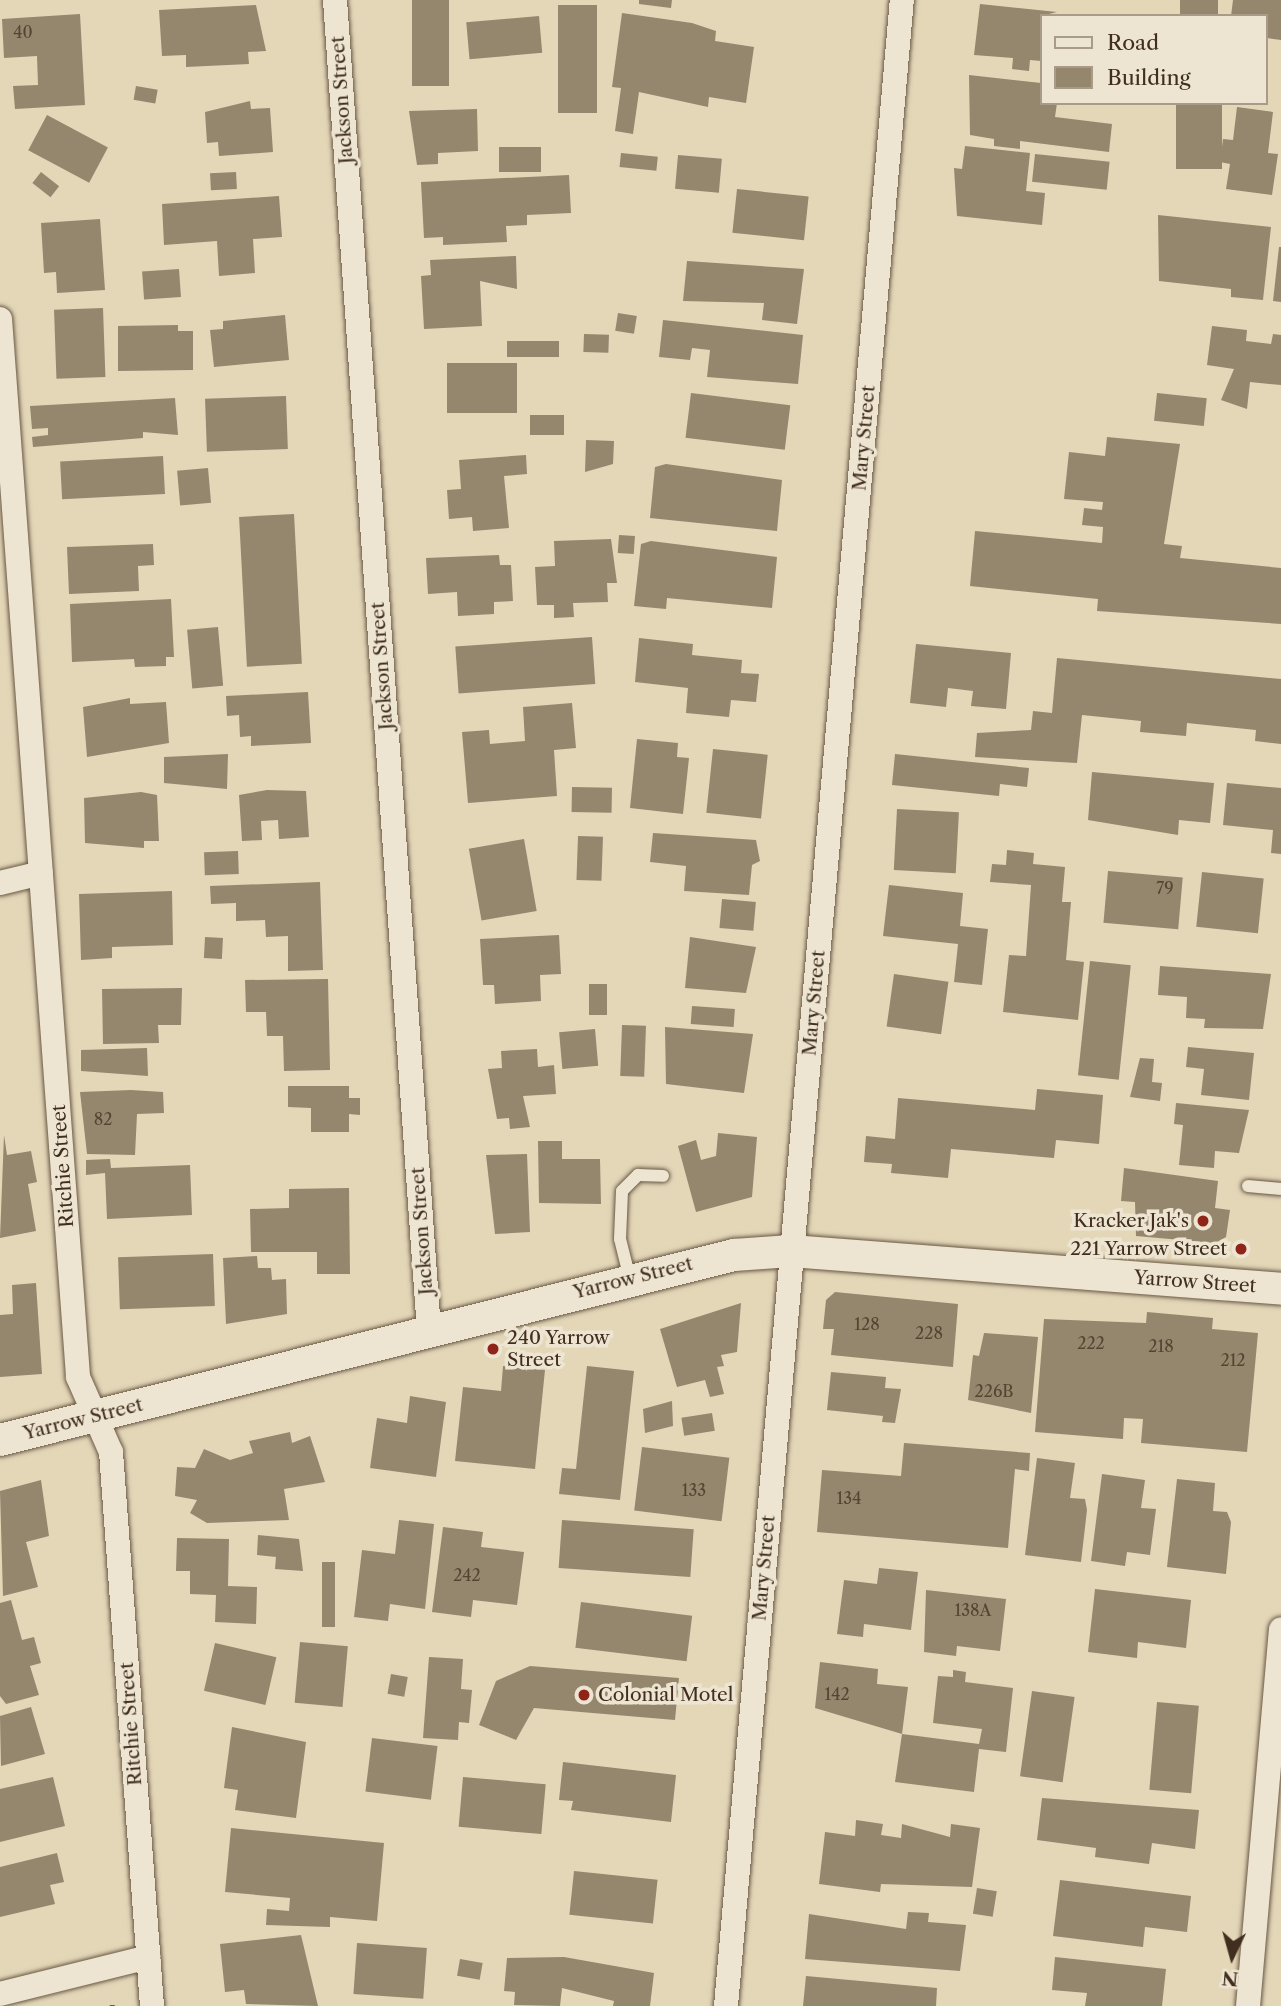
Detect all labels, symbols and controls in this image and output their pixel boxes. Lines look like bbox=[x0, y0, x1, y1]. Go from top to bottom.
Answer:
legend bbox=[1040, 14, 1267, 105]
house number: 40 bbox=[13, 22, 33, 42]
text: Road bbox=[1107, 30, 1159, 55]
street label: Jackson Street bbox=[326, 35, 358, 165]
text: Building bbox=[1107, 65, 1191, 90]
street label: Mary Street bbox=[848, 384, 880, 492]
street label: Jackson Street bbox=[366, 601, 398, 731]
house number: 79 bbox=[1156, 878, 1174, 898]
street label: Mary Street bbox=[798, 949, 830, 1057]
street label: Ritchie Street bbox=[47, 1104, 79, 1228]
house number: 82 bbox=[94, 1109, 112, 1129]
street label: Jackson Street bbox=[406, 1166, 438, 1296]
place label: Kracker Jak's bbox=[1073, 1210, 1189, 1232]
marker: Kracker Jak's bbox=[1195, 1213, 1211, 1229]
place label: 221 Yarrow Street bbox=[1069, 1238, 1227, 1260]
marker: 221 Yarrow Street bbox=[1233, 1241, 1249, 1257]
street label: Yarrow Street bbox=[570, 1252, 696, 1304]
street label: Yarrow Street bbox=[1133, 1266, 1257, 1298]
house number: 128 bbox=[854, 1314, 880, 1334]
house number: 228 bbox=[915, 1323, 943, 1343]
place label: 240 Yarrow Street bbox=[507, 1327, 610, 1371]
house number: 222 bbox=[1077, 1333, 1105, 1353]
house number: 218 bbox=[1148, 1336, 1174, 1356]
marker: 240 Yarrow Street bbox=[485, 1341, 501, 1357]
house number: 212 bbox=[1220, 1350, 1246, 1370]
house number: 226B bbox=[975, 1381, 1013, 1401]
street label: Yarrow Street bbox=[20, 1393, 146, 1445]
house number: 133 bbox=[682, 1480, 706, 1500]
house number: 134 bbox=[837, 1488, 861, 1508]
street label: Mary Street bbox=[748, 1514, 780, 1622]
house number: 242 bbox=[453, 1565, 481, 1585]
house number: 138A bbox=[955, 1600, 991, 1620]
street label: Ritchie Street bbox=[115, 1662, 147, 1786]
place label: Colonial Motel bbox=[598, 1684, 733, 1706]
house number: 142 bbox=[824, 1684, 850, 1704]
marker: Colonial Motel bbox=[576, 1687, 592, 1703]
north arrow bbox=[1197, 1922, 1267, 1992]
text: N bbox=[1221, 1966, 1239, 1991]

